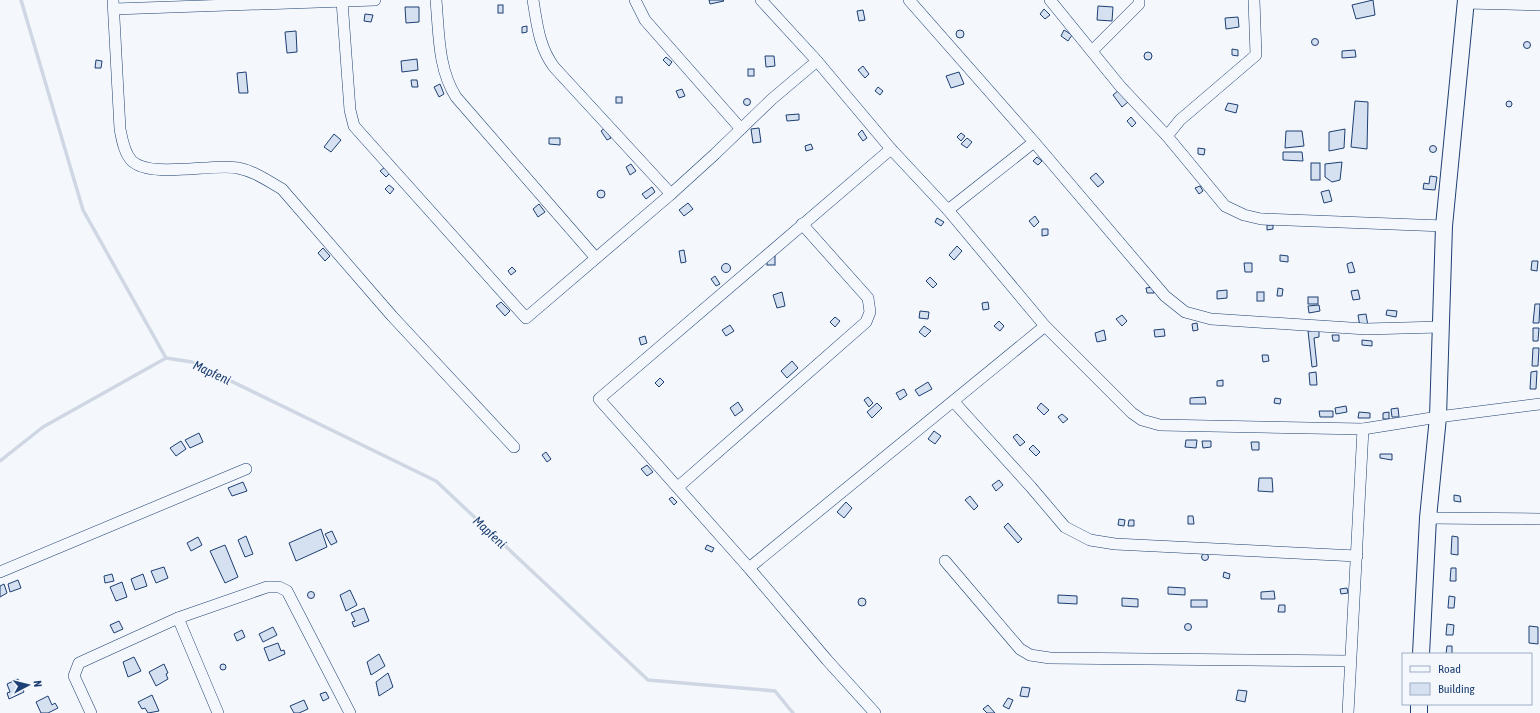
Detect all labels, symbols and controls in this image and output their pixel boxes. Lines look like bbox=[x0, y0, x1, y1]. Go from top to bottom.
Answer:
water label: Mapfeni bbox=[191, 357, 233, 388]
water label: Mapfeni bbox=[470, 513, 509, 551]
legend bbox=[1402, 653, 1532, 705]
text: Road bbox=[1438, 662, 1461, 676]
north arrow bbox=[8, 665, 48, 705]
text: N bbox=[32, 680, 44, 688]
text: Building bbox=[1438, 682, 1476, 696]

